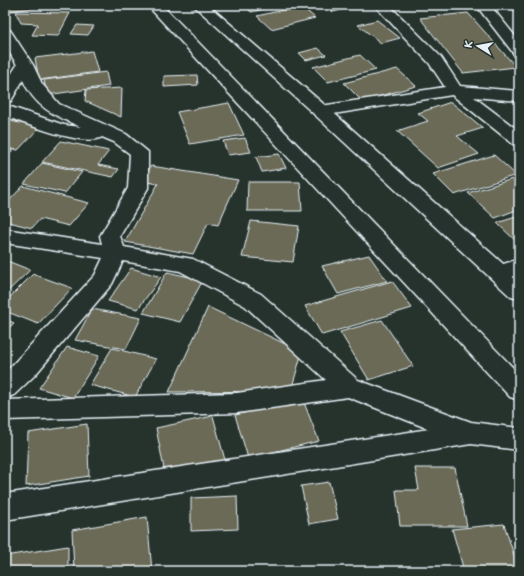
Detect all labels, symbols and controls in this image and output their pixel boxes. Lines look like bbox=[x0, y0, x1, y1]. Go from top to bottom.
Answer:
north arrow bbox=[458, 26, 498, 66]
text: K bbox=[460, 39, 476, 49]

